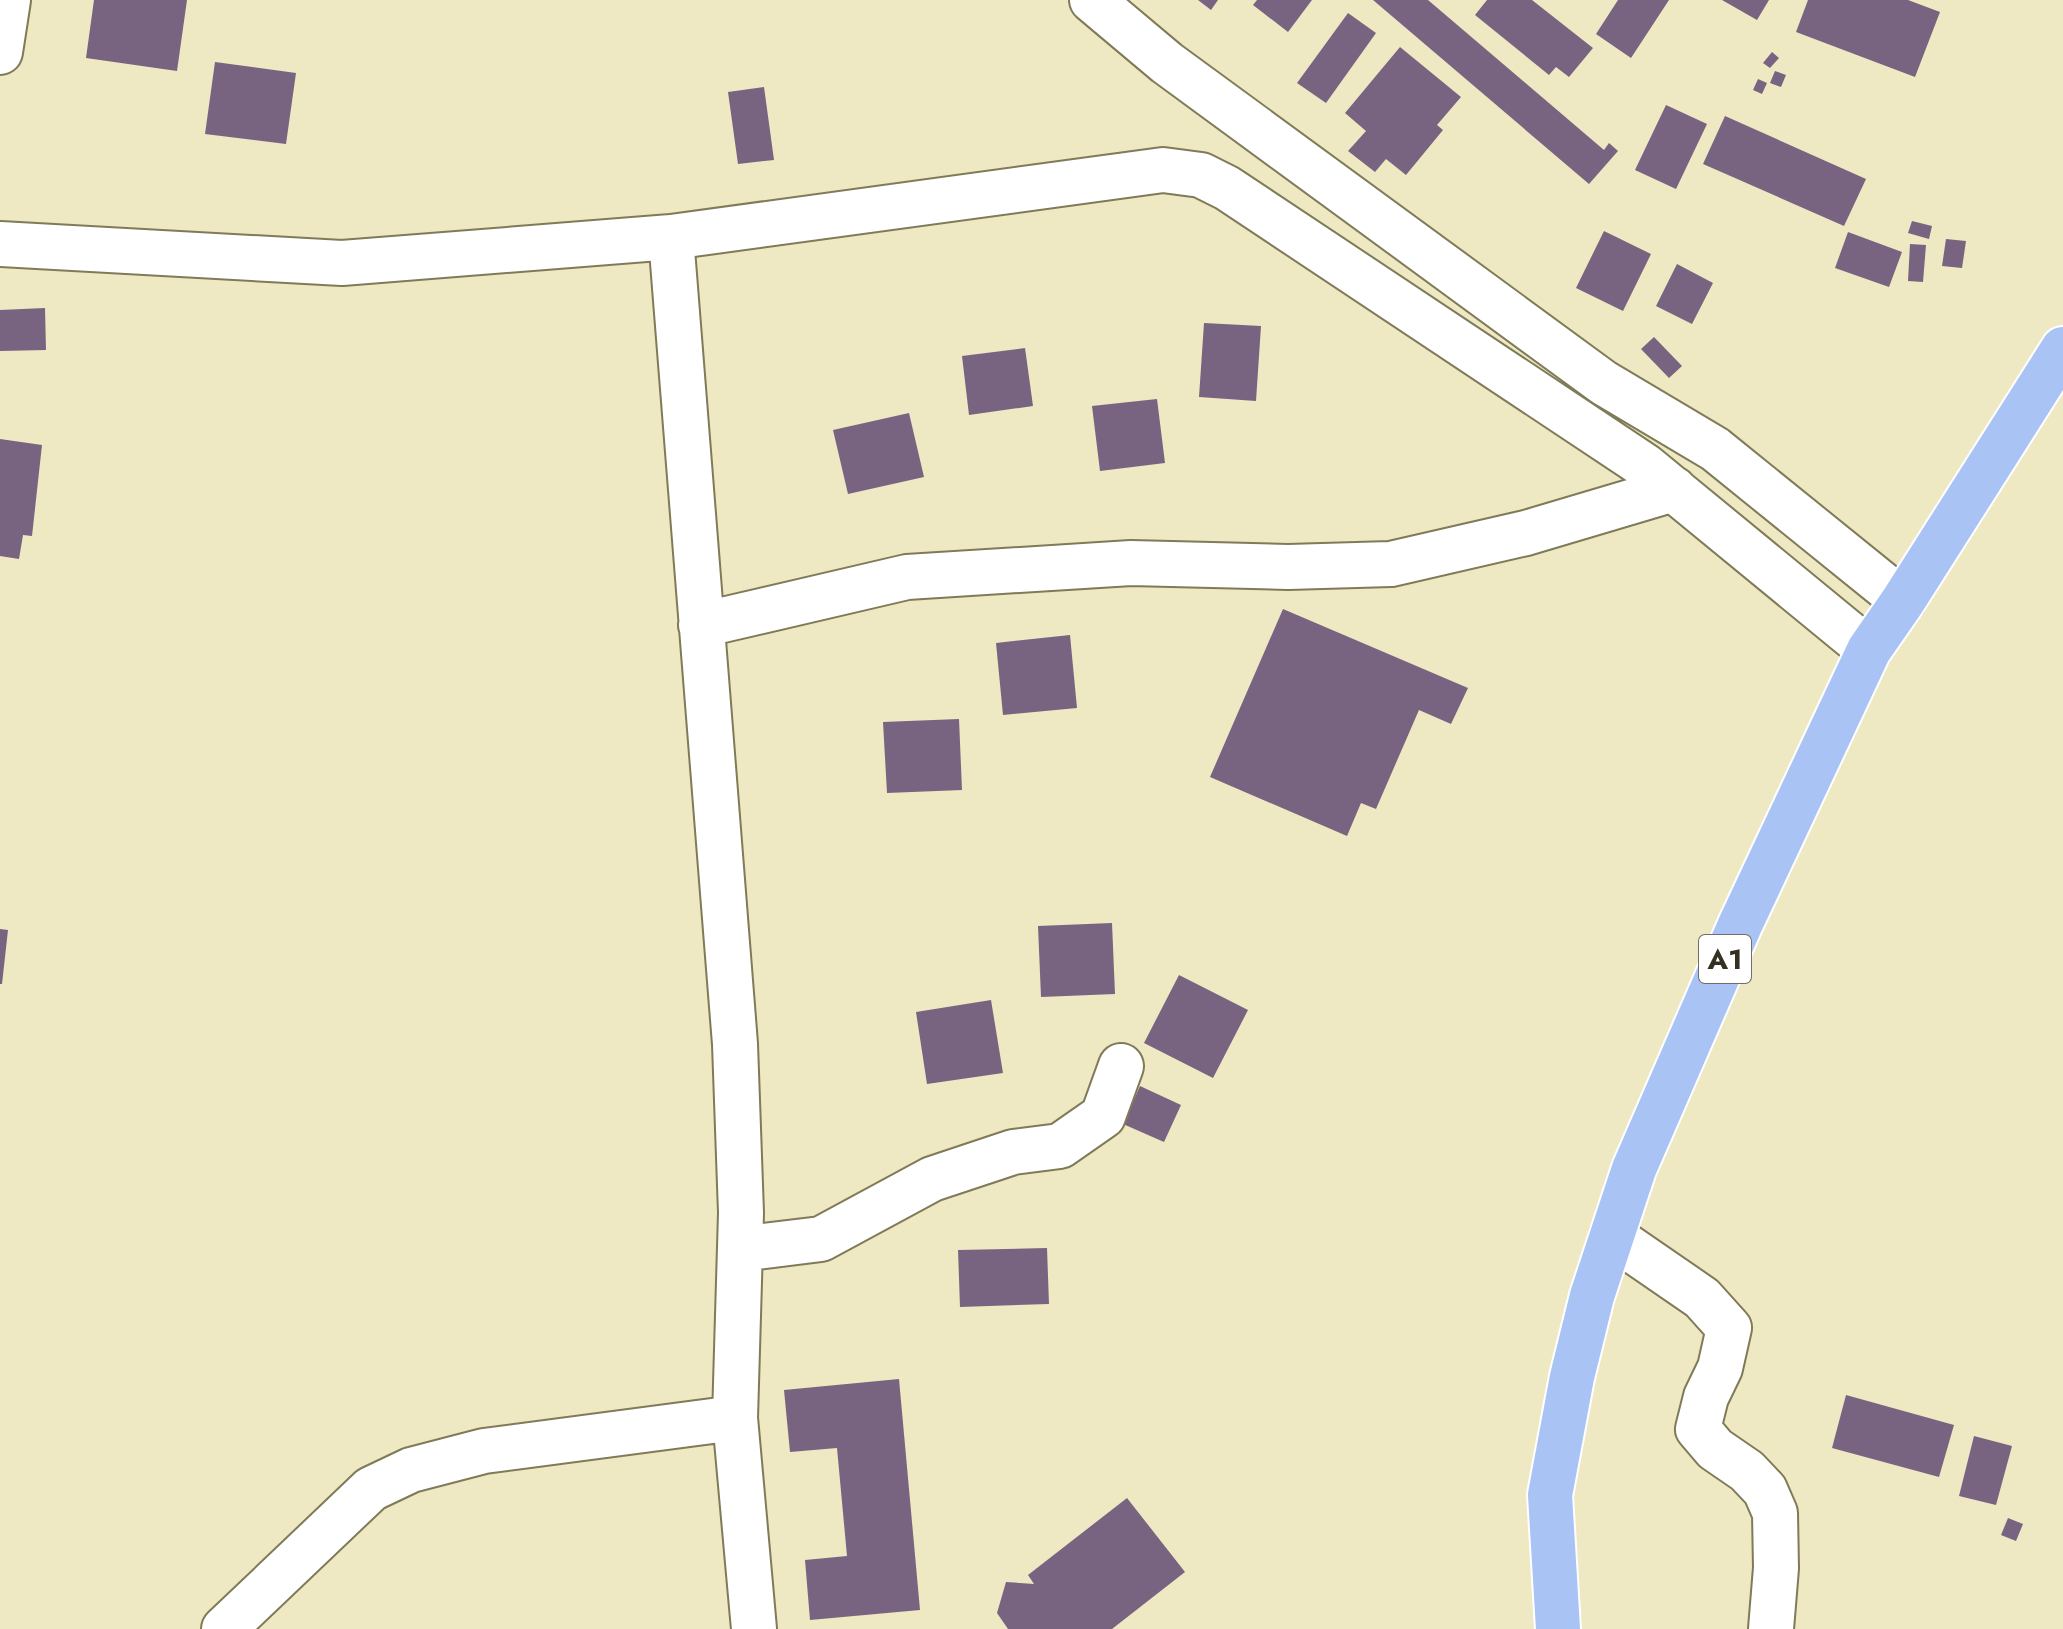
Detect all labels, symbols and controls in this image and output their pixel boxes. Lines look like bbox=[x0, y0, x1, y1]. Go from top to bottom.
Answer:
road number: A1 bbox=[1699, 935, 1751, 983]

